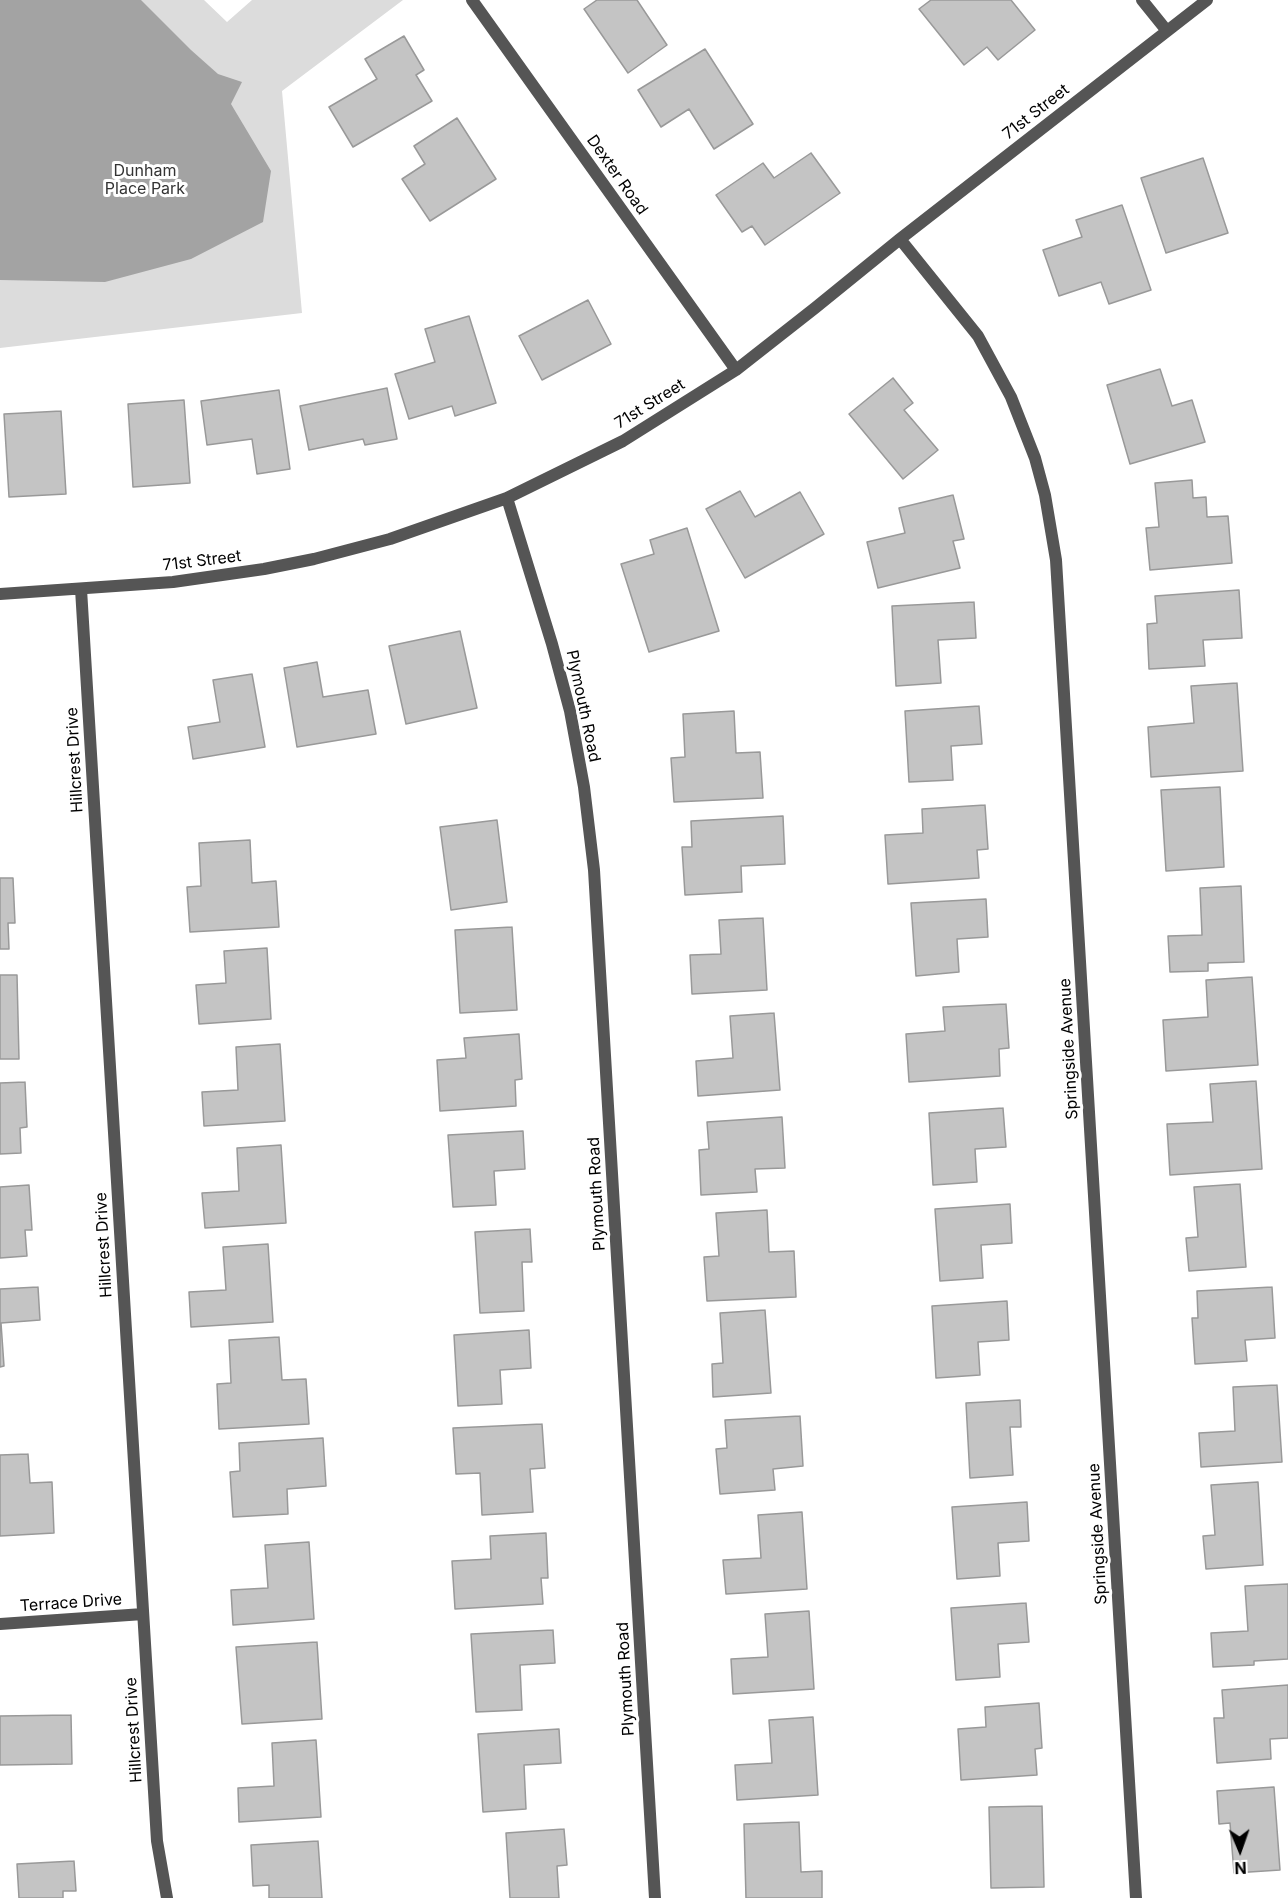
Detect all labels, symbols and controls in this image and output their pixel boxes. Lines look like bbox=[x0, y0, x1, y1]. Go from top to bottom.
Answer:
street label: 71st Street bbox=[999, 80, 1073, 144]
street label: Dexter Road bbox=[582, 131, 652, 219]
park label: Dunham Place Park bbox=[105, 161, 185, 199]
street label: 71st Street bbox=[611, 375, 689, 433]
street label: 71st Street bbox=[162, 547, 242, 575]
street label: Plymouth Road bbox=[562, 648, 604, 764]
street label: Hillcrest Drive bbox=[63, 707, 87, 813]
street label: Springside Avenue bbox=[1056, 978, 1082, 1120]
street label: Plymouth Road bbox=[584, 1137, 610, 1251]
street label: Hillcrest Drive bbox=[92, 1192, 116, 1298]
street label: Springside Avenue bbox=[1085, 1463, 1111, 1605]
street label: Terrace Drive bbox=[19, 1590, 123, 1616]
street label: Plymouth Road bbox=[613, 1622, 639, 1736]
street label: Hillcrest Drive bbox=[122, 1677, 146, 1783]
north arrow bbox=[1210, 1820, 1270, 1880]
text: N bbox=[1234, 1858, 1247, 1878]

